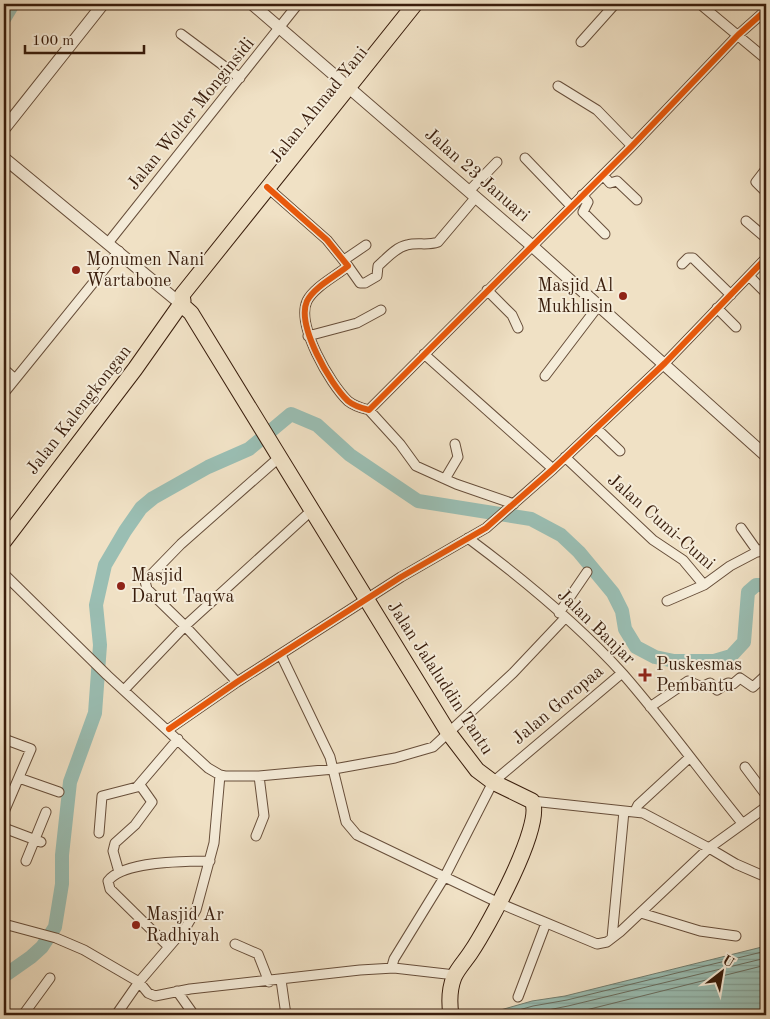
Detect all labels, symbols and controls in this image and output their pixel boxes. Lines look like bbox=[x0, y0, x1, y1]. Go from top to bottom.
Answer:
scale bar bbox=[25, 22, 144, 54]
text: 100 m bbox=[32, 34, 74, 49]
street label: Jalan Wolter Monginsidi bbox=[124, 34, 258, 194]
street label: Jalan Ahmad Yani bbox=[267, 43, 371, 167]
street label: Jalan 23 Januari bbox=[421, 125, 533, 225]
place label: Monumen Nani Wartabone bbox=[86, 251, 204, 290]
marker: Monumen Nani Wartabone bbox=[70, 264, 82, 276]
place label: Masjid Al Mukhlisin bbox=[537, 277, 613, 316]
marker: Masjid Al Mukhlisin bbox=[617, 290, 629, 302]
street label: Jalan Kalengkongan bbox=[23, 342, 135, 478]
street label: Jalan Cumi-Cumi bbox=[604, 471, 718, 573]
place label: Masjid Darut Taqwa bbox=[131, 567, 234, 606]
marker: Masjid Darut Taqwa bbox=[115, 580, 127, 592]
street label: Jalan Banjar bbox=[554, 586, 639, 669]
street label: Jalan Jalaluddin Tantu bbox=[384, 598, 496, 758]
place label: Puskesmas Pembantu bbox=[656, 656, 742, 695]
street label: Jalan Goropaa bbox=[509, 662, 607, 748]
marker: Puskesmas Pembantu bbox=[638, 668, 652, 682]
place label: Masjid Ar Radhiyah bbox=[146, 906, 225, 945]
marker: Masjid Ar Radhiyah bbox=[130, 919, 142, 931]
north arrow bbox=[698, 946, 748, 996]
text: U bbox=[720, 953, 737, 971]

